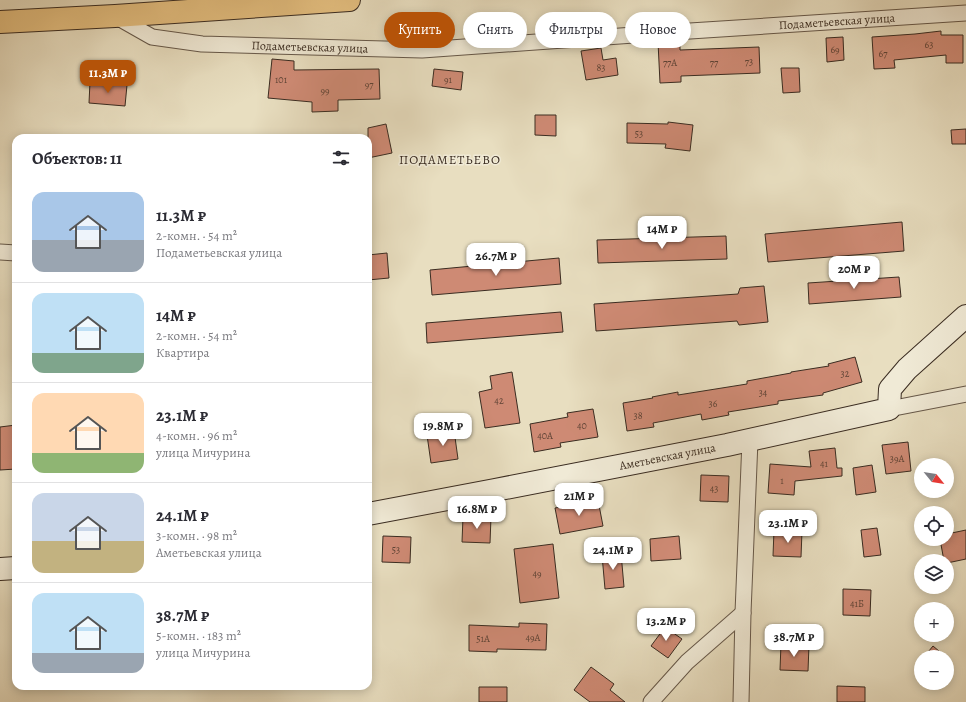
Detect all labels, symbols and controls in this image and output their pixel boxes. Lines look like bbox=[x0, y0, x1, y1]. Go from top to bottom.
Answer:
street label: Подаметьевская улица bbox=[778, 10, 896, 33]
chip: Купить bbox=[384, 12, 455, 48]
chip: Снять bbox=[463, 12, 527, 48]
chip: Фильтры bbox=[535, 12, 617, 48]
chip: Новое bbox=[625, 12, 691, 48]
street label: Подаметьевская улица bbox=[251, 37, 369, 57]
house number: 63 bbox=[925, 38, 933, 51]
house number: 69 bbox=[830, 43, 840, 56]
house number: 67 bbox=[879, 47, 888, 60]
house number: 73 bbox=[745, 55, 753, 68]
house number: 77А bbox=[663, 56, 677, 69]
house number: 77 bbox=[710, 56, 719, 69]
pin: 11.3M ₽ bbox=[71, 60, 145, 94]
house number: 83 bbox=[596, 61, 606, 74]
text: 11.3M ₽ bbox=[89, 64, 127, 81]
house number: 101 bbox=[275, 73, 288, 86]
house number: 91 bbox=[444, 73, 453, 86]
house number: 97 bbox=[365, 78, 374, 91]
house number: 99 bbox=[320, 84, 330, 97]
house number: 53 bbox=[635, 127, 643, 140]
text: Объектов: 11 bbox=[32, 147, 122, 170]
icon: filters bbox=[330, 147, 352, 169]
district label: ПОДАМЕТЬЕВО bbox=[399, 151, 501, 168]
text: 11.3M ₽ bbox=[156, 204, 206, 227]
icon: home bbox=[64, 208, 112, 256]
pin: 14M ₽ bbox=[634, 216, 690, 250]
text: 14M ₽ bbox=[647, 220, 677, 237]
text: 2-комн. · 54 m² bbox=[156, 227, 237, 244]
pin: 26.7M ₽ bbox=[459, 243, 533, 277]
text: Подаметьевская улица bbox=[156, 244, 282, 261]
text: 26.7M ₽ bbox=[475, 247, 517, 264]
pin: 20M ₽ bbox=[826, 256, 882, 290]
text: 20M ₽ bbox=[838, 260, 870, 277]
text: 14M ₽ bbox=[156, 304, 196, 327]
icon: home bbox=[64, 309, 112, 357]
text: 2-комн. · 54 m² bbox=[156, 327, 237, 344]
text: Квартира bbox=[156, 344, 210, 361]
house number: 32 bbox=[841, 367, 850, 380]
house number: 34 bbox=[759, 386, 768, 399]
house number: 42 bbox=[494, 394, 504, 407]
house number: 36 bbox=[709, 397, 718, 410]
text: 23.1M ₽ bbox=[156, 404, 208, 427]
icon: home bbox=[64, 409, 112, 457]
house number: 38 bbox=[633, 409, 643, 422]
pin: 19.8M ₽ bbox=[406, 413, 480, 447]
text: 19.8M ₽ bbox=[423, 417, 463, 434]
house number: 40 bbox=[577, 419, 587, 432]
text: 4-комн. · 96 m² bbox=[156, 427, 237, 444]
house number: 40А bbox=[537, 429, 553, 442]
street label: Аметьевская улица bbox=[617, 439, 717, 474]
text: улица Мичурина bbox=[156, 444, 250, 461]
house number: 39А bbox=[890, 452, 904, 465]
house number: 41 bbox=[820, 457, 829, 470]
north arrow bbox=[914, 458, 954, 498]
map controls bbox=[914, 458, 954, 690]
house number: 1 bbox=[780, 474, 784, 487]
house number: 43 bbox=[710, 482, 718, 495]
pin: 21M ₽ bbox=[551, 483, 607, 517]
text: 21M ₽ bbox=[564, 487, 594, 504]
pin: 16.8M ₽ bbox=[440, 496, 514, 530]
text: 16.8M ₽ bbox=[457, 500, 497, 517]
text: 24.1M ₽ bbox=[156, 504, 209, 527]
button: locate bbox=[914, 506, 954, 546]
icon: home bbox=[64, 509, 112, 557]
pin: 23.1M ₽ bbox=[751, 510, 825, 544]
text: 23.1M ₽ bbox=[768, 514, 808, 531]
text: 3-комн. · 98 m² bbox=[156, 527, 237, 544]
pin: 24.1M ₽ bbox=[576, 537, 650, 571]
text: 24.1M ₽ bbox=[593, 541, 633, 558]
house number: 53 bbox=[392, 543, 400, 556]
text: Аметьевская улица bbox=[156, 544, 262, 561]
button: layers bbox=[914, 554, 954, 594]
house number: 49 bbox=[532, 567, 542, 580]
house number: 41Б bbox=[850, 597, 864, 610]
button: + bbox=[914, 602, 954, 642]
text: 38.7M ₽ bbox=[156, 604, 209, 627]
pin: 13.2M ₽ bbox=[629, 608, 703, 642]
icon: home bbox=[64, 609, 112, 657]
text: 13.2M ₽ bbox=[646, 612, 686, 629]
pin: 38.7M ₽ bbox=[757, 624, 831, 658]
text: 5-комн. · 183 m² bbox=[156, 627, 241, 644]
text: 38.7M ₽ bbox=[774, 628, 814, 645]
house number: 49А bbox=[526, 631, 541, 644]
house number: 51А bbox=[476, 632, 490, 645]
text: улица Мичурина bbox=[156, 644, 250, 661]
button: − bbox=[914, 650, 954, 690]

